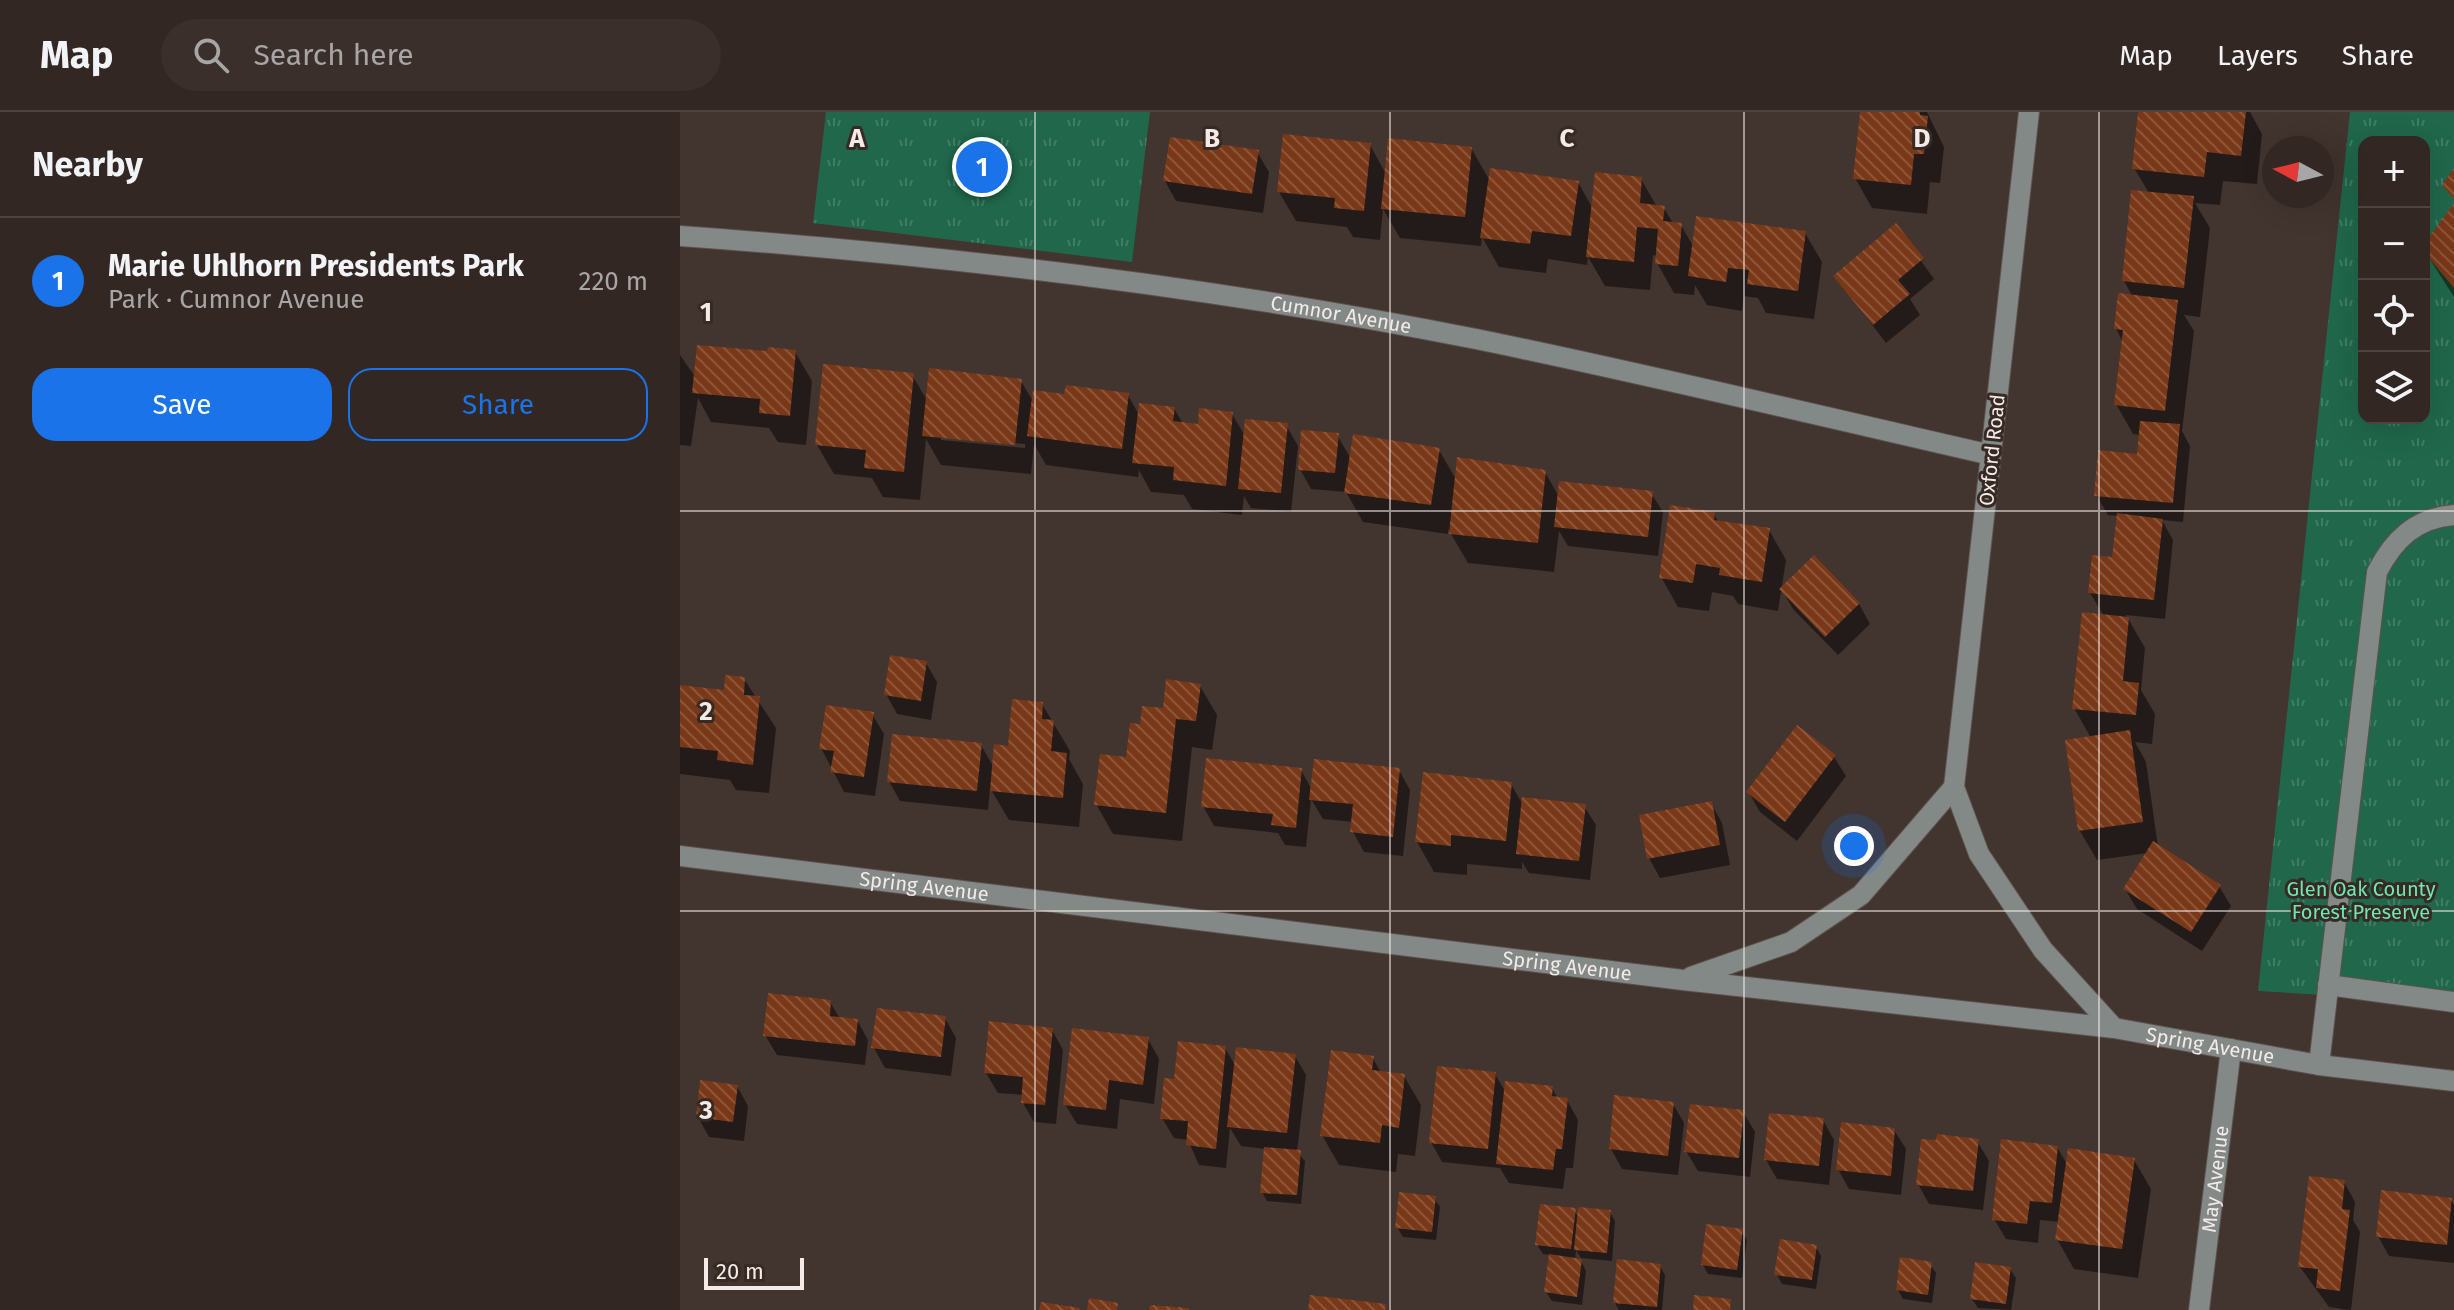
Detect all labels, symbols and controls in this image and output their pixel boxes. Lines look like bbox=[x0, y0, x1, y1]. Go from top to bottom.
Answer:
search box bbox=[161, 19, 721, 91]
text: Map bbox=[40, 32, 113, 78]
icon: search bbox=[189, 33, 233, 77]
text: Search here bbox=[253, 37, 414, 73]
text: Map bbox=[2119, 39, 2173, 72]
text: Layers bbox=[2217, 39, 2298, 72]
text: Share bbox=[2342, 39, 2414, 72]
text: A bbox=[848, 123, 865, 154]
text: B bbox=[1204, 123, 1220, 154]
text: C bbox=[1560, 123, 1575, 154]
text: D bbox=[1914, 123, 1931, 154]
north arrow bbox=[2262, 136, 2334, 208]
map controls bbox=[2358, 136, 2430, 424]
button: + bbox=[2358, 136, 2430, 208]
pin: 1 bbox=[956, 137, 1008, 197]
text: Nearby bbox=[32, 144, 143, 185]
button: − bbox=[2358, 208, 2430, 280]
text: Marie Uhlhorn Presidents Park bbox=[108, 248, 524, 284]
text: 1 bbox=[52, 266, 64, 297]
text: 220 m bbox=[579, 266, 648, 297]
button: locate bbox=[2358, 280, 2430, 352]
text: Park · Cumnor Avenue bbox=[108, 284, 364, 315]
street label: Cumnor Avenue bbox=[1269, 291, 1413, 338]
text: 1 bbox=[700, 297, 712, 328]
button: layers bbox=[2358, 352, 2430, 424]
button: Save bbox=[32, 368, 332, 441]
button: Share bbox=[348, 368, 648, 441]
street label: Oxford Road bbox=[1974, 393, 2010, 507]
text: 2 bbox=[699, 696, 713, 727]
your location bbox=[1834, 826, 1874, 866]
street label: Spring Avenue bbox=[858, 866, 990, 906]
park label: Glen Oak County Forest Preserve bbox=[2286, 877, 2436, 924]
street label: Spring Avenue bbox=[1501, 946, 1633, 986]
street label: Spring Avenue bbox=[2144, 1022, 2276, 1069]
text: 3 bbox=[698, 1095, 713, 1126]
street label: May Avenue bbox=[2197, 1124, 2234, 1234]
scale bar bbox=[704, 1254, 804, 1290]
text: 20 m bbox=[716, 1258, 764, 1285]

